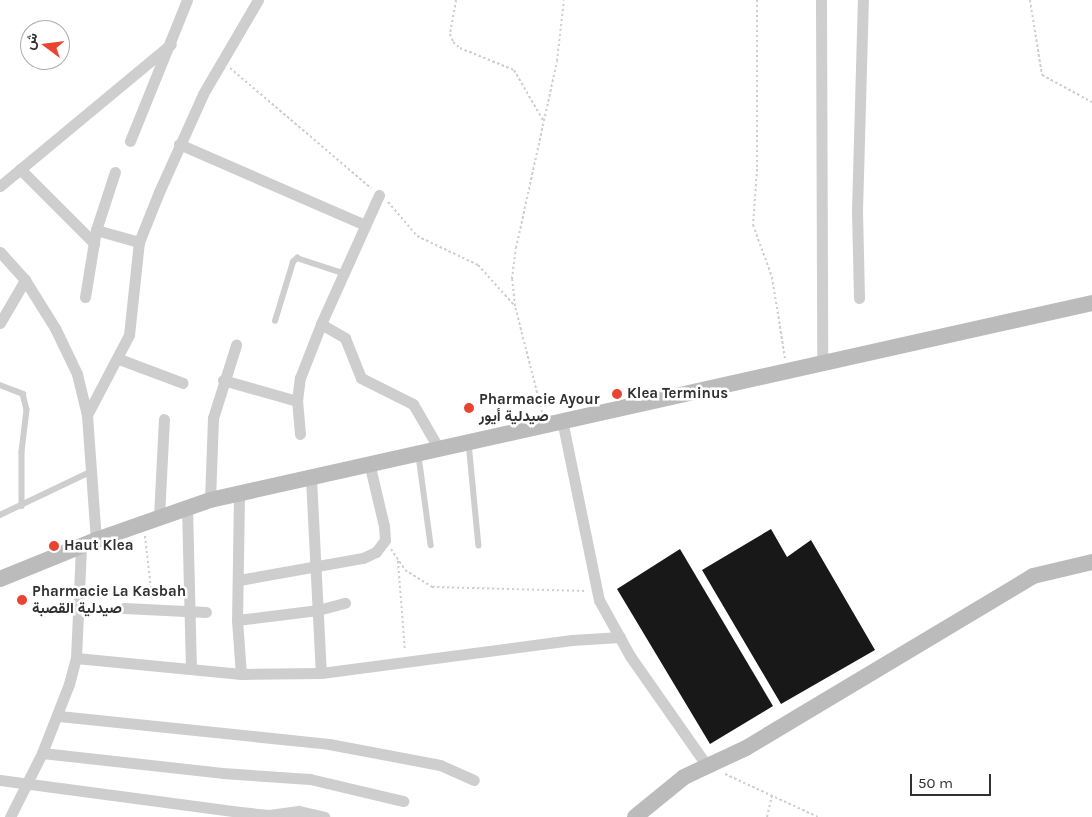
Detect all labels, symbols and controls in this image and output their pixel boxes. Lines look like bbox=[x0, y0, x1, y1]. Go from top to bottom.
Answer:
north arrow bbox=[20, 20, 70, 70]
text: ش bbox=[21, 31, 41, 52]
place label: Klea Terminus bbox=[627, 385, 728, 403]
marker: Klea Terminus bbox=[611, 388, 623, 400]
place label: Pharmacie Ayour صيدلية أيور bbox=[479, 390, 600, 425]
marker: Pharmacie Ayour صيدلية أيور bbox=[463, 402, 475, 414]
place label: Haut Klea bbox=[64, 537, 134, 555]
marker: Haut Klea bbox=[48, 540, 60, 552]
place label: Pharmacie La Kasbah صيدلية القصبة bbox=[32, 582, 186, 617]
marker: Pharmacie La Kasbah صيدلية القصبة bbox=[16, 594, 28, 606]
scale bar bbox=[912, 764, 993, 796]
text: 50 m bbox=[918, 774, 953, 792]

